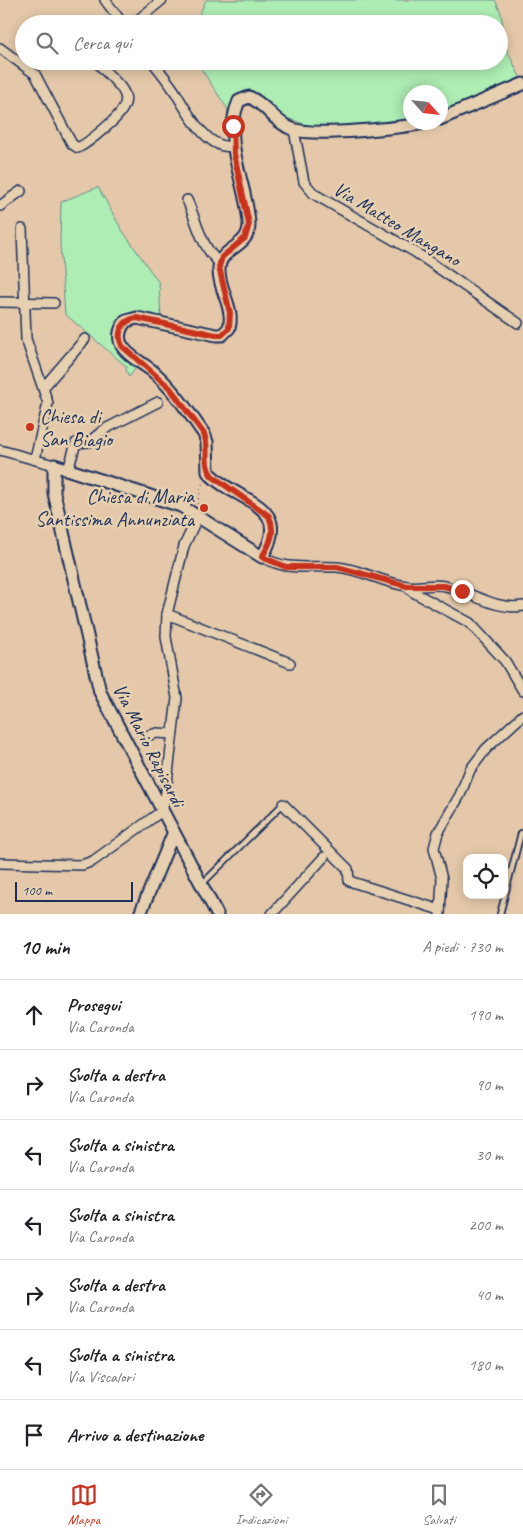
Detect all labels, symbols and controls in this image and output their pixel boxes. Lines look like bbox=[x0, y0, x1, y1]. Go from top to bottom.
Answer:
search box bbox=[15, 15, 508, 70]
icon: search bbox=[33, 29, 61, 57]
text: Cerca qui bbox=[73, 31, 132, 55]
north arrow bbox=[403, 85, 448, 130]
route start bbox=[222, 115, 245, 138]
street label: Via Matteo Mangano bbox=[329, 176, 467, 273]
place label: Chiesa di San Biagio bbox=[40, 404, 114, 452]
marker: Chiesa di San Biagio bbox=[24, 421, 36, 433]
place label: Chiesa di Maria Santissima Annunziata bbox=[35, 484, 196, 532]
marker: Chiesa di Maria Santissima Annunziata bbox=[198, 502, 210, 514]
route end bbox=[451, 580, 474, 603]
street label: Via Mario Rapisardi bbox=[107, 679, 192, 813]
map controls bbox=[463, 854, 508, 899]
button: locate bbox=[463, 854, 508, 899]
scale bar bbox=[15, 879, 132, 902]
text: 100 m bbox=[22, 882, 52, 899]
text: 10 min bbox=[20, 934, 70, 960]
text: A piedi · 730 m bbox=[422, 937, 503, 957]
text: Prosegui bbox=[67, 993, 120, 1017]
icon: ahead bbox=[20, 1001, 48, 1029]
text: 190 m bbox=[469, 1005, 503, 1025]
text: Via Caronda bbox=[67, 1017, 134, 1037]
text: Svolta a destra bbox=[67, 1063, 165, 1087]
icon: right bbox=[20, 1071, 48, 1099]
text: 90 m bbox=[476, 1075, 503, 1095]
text: Via Caronda bbox=[67, 1087, 134, 1107]
text: Svolta a sinistra bbox=[67, 1133, 174, 1157]
icon: left bbox=[20, 1141, 48, 1169]
text: 30 m bbox=[476, 1145, 503, 1165]
text: Via Caronda bbox=[67, 1157, 134, 1177]
text: Svolta a sinistra bbox=[67, 1203, 174, 1227]
icon: left bbox=[20, 1211, 48, 1239]
text: 200 m bbox=[469, 1215, 503, 1235]
text: Via Caronda bbox=[67, 1227, 134, 1247]
text: Svolta a destra bbox=[67, 1273, 165, 1297]
icon: right bbox=[20, 1281, 48, 1309]
text: 40 m bbox=[476, 1285, 503, 1305]
text: Via Caronda bbox=[67, 1297, 134, 1317]
text: Svolta a sinistra bbox=[67, 1343, 174, 1367]
icon: left bbox=[20, 1351, 48, 1379]
text: 180 m bbox=[469, 1355, 503, 1375]
text: Via Viscalori bbox=[67, 1367, 134, 1387]
icon: arrive bbox=[20, 1421, 48, 1449]
text: Arrivo a destinazione bbox=[67, 1423, 203, 1447]
tab: Mappa bbox=[68, 1481, 100, 1528]
tab: Indicazioni bbox=[236, 1481, 287, 1528]
tab: Salvati bbox=[423, 1481, 455, 1528]

